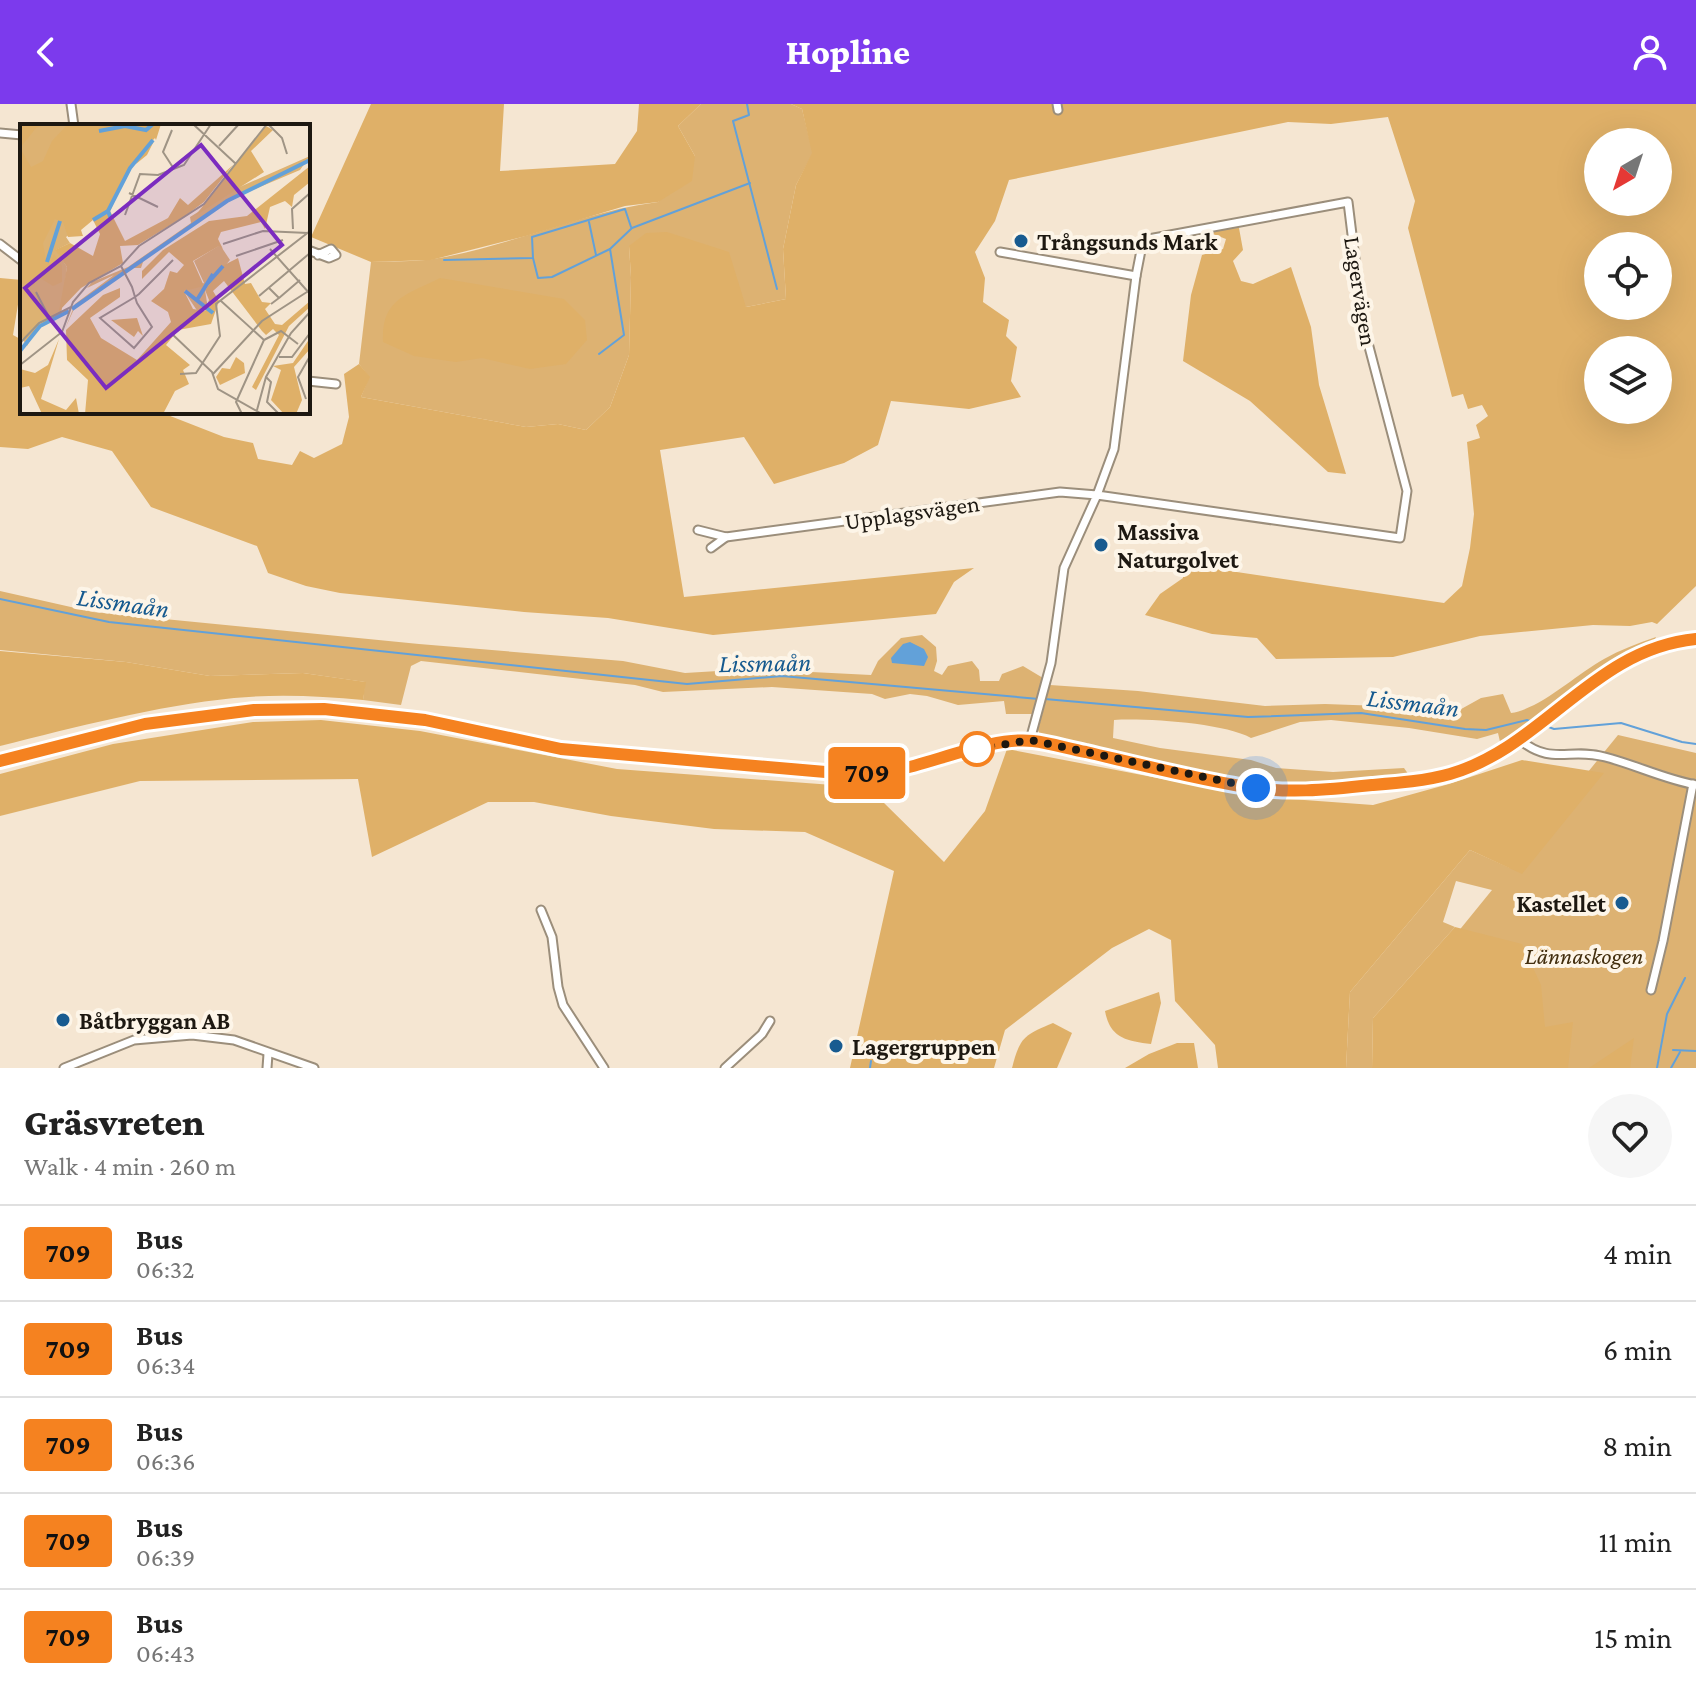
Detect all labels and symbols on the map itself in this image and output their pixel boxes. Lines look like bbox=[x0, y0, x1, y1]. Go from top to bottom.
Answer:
inset map bbox=[20, 124, 310, 414]
north arrow bbox=[1584, 128, 1672, 216]
place label: Trångsunds Mark bbox=[1037, 228, 1219, 255]
marker: Trångsunds Mark bbox=[1012, 232, 1030, 250]
street label: Lagervägen bbox=[1339, 234, 1383, 348]
street label: Upplagsvägen bbox=[843, 489, 981, 535]
place label: Massiva Naturgolvet bbox=[1117, 518, 1239, 573]
marker: Massiva Naturgolvet bbox=[1092, 536, 1110, 554]
water label: Lissmaån bbox=[75, 582, 171, 624]
water label: Lissmaån bbox=[718, 648, 812, 678]
water label: Lissmaån bbox=[1365, 683, 1461, 723]
unlabelled marker bbox=[960, 732, 994, 766]
line badge: 709 bbox=[821, 747, 913, 799]
your location bbox=[1236, 768, 1276, 808]
place label: Kastellet bbox=[1516, 890, 1606, 917]
marker: Kastellet bbox=[1613, 894, 1631, 912]
park label: Lännaskogen bbox=[1525, 942, 1643, 969]
place label: Båtbryggan AB bbox=[79, 1007, 230, 1034]
marker: Båtbryggan AB bbox=[54, 1011, 72, 1029]
place label: Lagergruppen bbox=[852, 1033, 996, 1060]
marker: Lagergruppen bbox=[827, 1037, 845, 1055]

